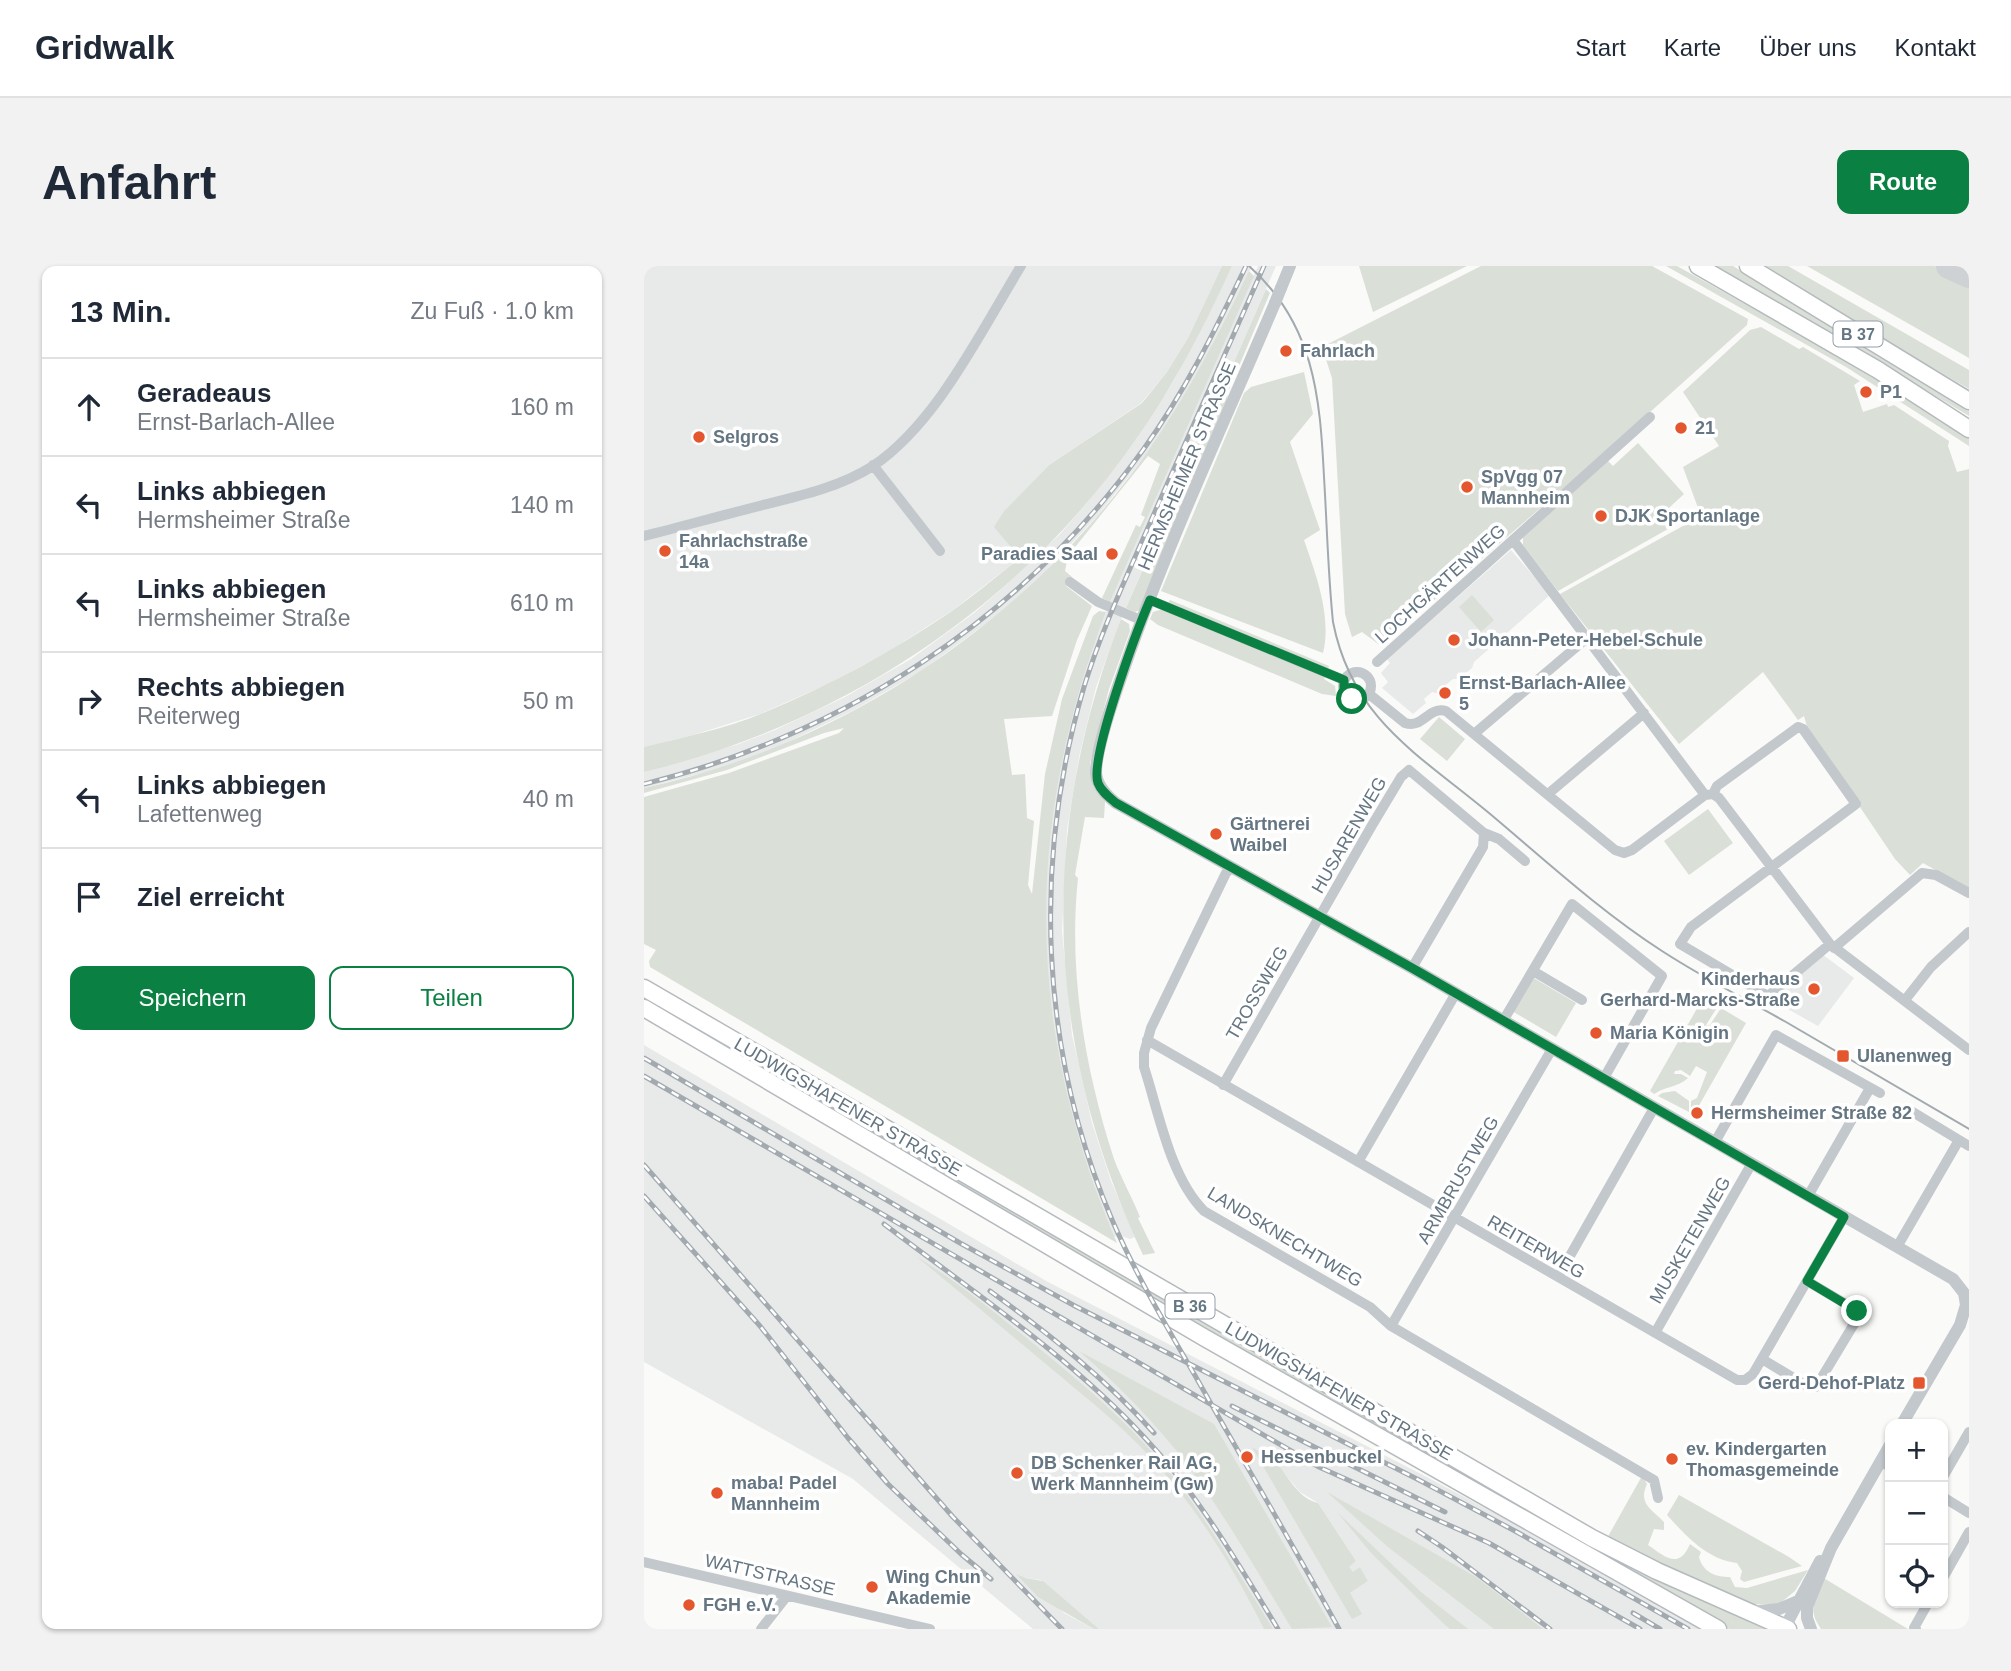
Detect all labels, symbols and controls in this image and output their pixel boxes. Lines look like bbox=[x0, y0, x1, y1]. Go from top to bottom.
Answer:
text: Gridwalk bbox=[35, 29, 174, 66]
text: Start bbox=[1575, 34, 1626, 61]
text: Karte bbox=[1664, 34, 1721, 61]
text: Über uns bbox=[1759, 34, 1857, 61]
text: Kontakt bbox=[1895, 34, 1976, 61]
button: Route bbox=[1837, 150, 1969, 214]
text: Anfahrt bbox=[42, 155, 216, 209]
text: 13 Min. bbox=[70, 295, 172, 328]
text: Zu Fuß · 1.0 km bbox=[410, 298, 574, 324]
road number: B 37 bbox=[1834, 321, 1882, 346]
place label: Fahrlach bbox=[1300, 341, 1375, 361]
marker: Fahrlach bbox=[1278, 343, 1294, 359]
street label: HERMSHEIMER STRASSE bbox=[1134, 359, 1240, 573]
text: Geradeaus bbox=[137, 378, 271, 408]
place label: P1 bbox=[1880, 382, 1902, 402]
marker: P1 bbox=[1858, 384, 1874, 400]
icon: ahead bbox=[70, 388, 108, 426]
text: 160 m bbox=[510, 394, 574, 420]
text: Ernst-Barlach-Allee bbox=[137, 409, 335, 435]
place label: 21 bbox=[1695, 418, 1715, 438]
marker: 21 bbox=[1673, 420, 1689, 436]
place label: Selgros bbox=[713, 427, 779, 447]
marker: Selgros bbox=[691, 429, 707, 445]
place label: SpVgg 07 Mannheim bbox=[1481, 467, 1570, 508]
text: Links abbiegen bbox=[137, 476, 326, 506]
marker: SpVgg 07 Mannheim bbox=[1459, 479, 1475, 495]
icon: left bbox=[70, 486, 108, 524]
text: 140 m bbox=[510, 492, 574, 518]
place label: DJK Sportanlage bbox=[1615, 506, 1760, 526]
text: Hermsheimer Straße bbox=[137, 507, 350, 533]
marker: DJK Sportanlage bbox=[1593, 508, 1609, 524]
street label: LOCHGÄRTENWEG bbox=[1371, 520, 1509, 648]
place label: Fahrlachstraße 14a bbox=[679, 531, 808, 572]
marker: Fahrlachstraße 14a bbox=[657, 543, 673, 559]
place label: Paradies Saal bbox=[981, 544, 1098, 564]
marker: Paradies Saal bbox=[1104, 546, 1120, 562]
text: Links abbiegen bbox=[137, 574, 326, 604]
icon: left bbox=[70, 584, 108, 622]
text: 610 m bbox=[510, 590, 574, 616]
text: Hermsheimer Straße bbox=[137, 605, 350, 631]
place label: Johann-Peter-Hebel-Schule bbox=[1468, 630, 1703, 650]
marker: Johann-Peter-Hebel-Schule bbox=[1446, 632, 1462, 648]
text: Rechts abbiegen bbox=[137, 672, 345, 702]
place label: Ernst-Barlach-Allee 5 bbox=[1459, 673, 1626, 714]
icon: right bbox=[70, 682, 108, 720]
route start bbox=[1336, 683, 1367, 714]
marker: Ernst-Barlach-Allee 5 bbox=[1437, 685, 1453, 701]
text: 50 m bbox=[523, 688, 574, 714]
text: Reiterweg bbox=[137, 703, 241, 729]
text: Links abbiegen bbox=[137, 770, 326, 800]
street label: HUSARENWEG bbox=[1308, 773, 1390, 897]
icon: left bbox=[70, 780, 108, 818]
text: 40 m bbox=[523, 786, 574, 812]
text: Lafettenweg bbox=[137, 801, 262, 827]
place label: Gärtnerei Waibel bbox=[1230, 814, 1310, 855]
marker: Gärtnerei Waibel bbox=[1208, 826, 1224, 842]
icon: arrive bbox=[70, 878, 108, 916]
text: Ziel erreicht bbox=[137, 882, 284, 912]
street label: TROSSWEG bbox=[1222, 943, 1292, 1043]
button: Speichern bbox=[70, 966, 315, 1030]
button: Teilen bbox=[329, 966, 574, 1030]
place label: Kinderhaus Gerhard-Marcks-Straße bbox=[1600, 969, 1800, 1010]
marker: Kinderhaus Gerhard-Marcks-Straße bbox=[1806, 981, 1822, 997]
place label: Maria Königin bbox=[1610, 1023, 1729, 1043]
marker: Maria Königin bbox=[1588, 1025, 1604, 1041]
street label: LUDWIGSHAFENER STRASSE bbox=[731, 1034, 965, 1180]
place label: Ulanenweg bbox=[1857, 1046, 1952, 1066]
marker: Ulanenweg bbox=[1835, 1048, 1851, 1064]
place label: Hermsheimer Straße 82 bbox=[1711, 1103, 1912, 1123]
marker: Hermsheimer Straße 82 bbox=[1689, 1105, 1705, 1121]
street label: ARMBRUSTWEG bbox=[1413, 1113, 1503, 1247]
street label: MUSKETENWEG bbox=[1646, 1173, 1734, 1307]
street label: LANDSKNECHTWEG bbox=[1204, 1183, 1366, 1291]
street label: REITERWEG bbox=[1484, 1211, 1588, 1283]
road number: B 36 bbox=[1166, 1294, 1214, 1318]
route end bbox=[1841, 1295, 1872, 1326]
street label: LUDWIGSHAFENER STRASSE bbox=[1222, 1318, 1456, 1464]
place label: Gerd-Dehof-Platz bbox=[1758, 1373, 1905, 1393]
marker: Gerd-Dehof-Platz bbox=[1911, 1375, 1927, 1391]
map controls bbox=[1885, 1419, 1948, 1608]
button: + bbox=[1885, 1419, 1948, 1482]
place label: ev. Kindergarten Thomasgemeinde bbox=[1686, 1439, 1839, 1480]
place label: Hessenbuckel bbox=[1261, 1447, 1382, 1467]
marker: Hessenbuckel bbox=[1239, 1449, 1255, 1465]
marker: ev. Kindergarten Thomasgemeinde bbox=[1664, 1451, 1680, 1467]
place label: DB Schenker Rail AG, Werk Mannheim (Gw) bbox=[1031, 1453, 1217, 1494]
marker: DB Schenker Rail AG, Werk Mannheim (Gw) bbox=[1009, 1465, 1025, 1481]
place label: maba! Padel Mannheim bbox=[731, 1473, 837, 1514]
button: − bbox=[1885, 1482, 1948, 1545]
marker: maba! Padel Mannheim bbox=[709, 1485, 725, 1501]
button: locate bbox=[1885, 1545, 1948, 1608]
street label: WATTSTRASSE bbox=[703, 1550, 837, 1600]
place label: Wing Chun Akademie bbox=[886, 1567, 981, 1608]
marker: Wing Chun Akademie bbox=[864, 1579, 880, 1595]
place label: FGH e.V. bbox=[703, 1595, 776, 1615]
marker: FGH e.V. bbox=[681, 1597, 697, 1613]

